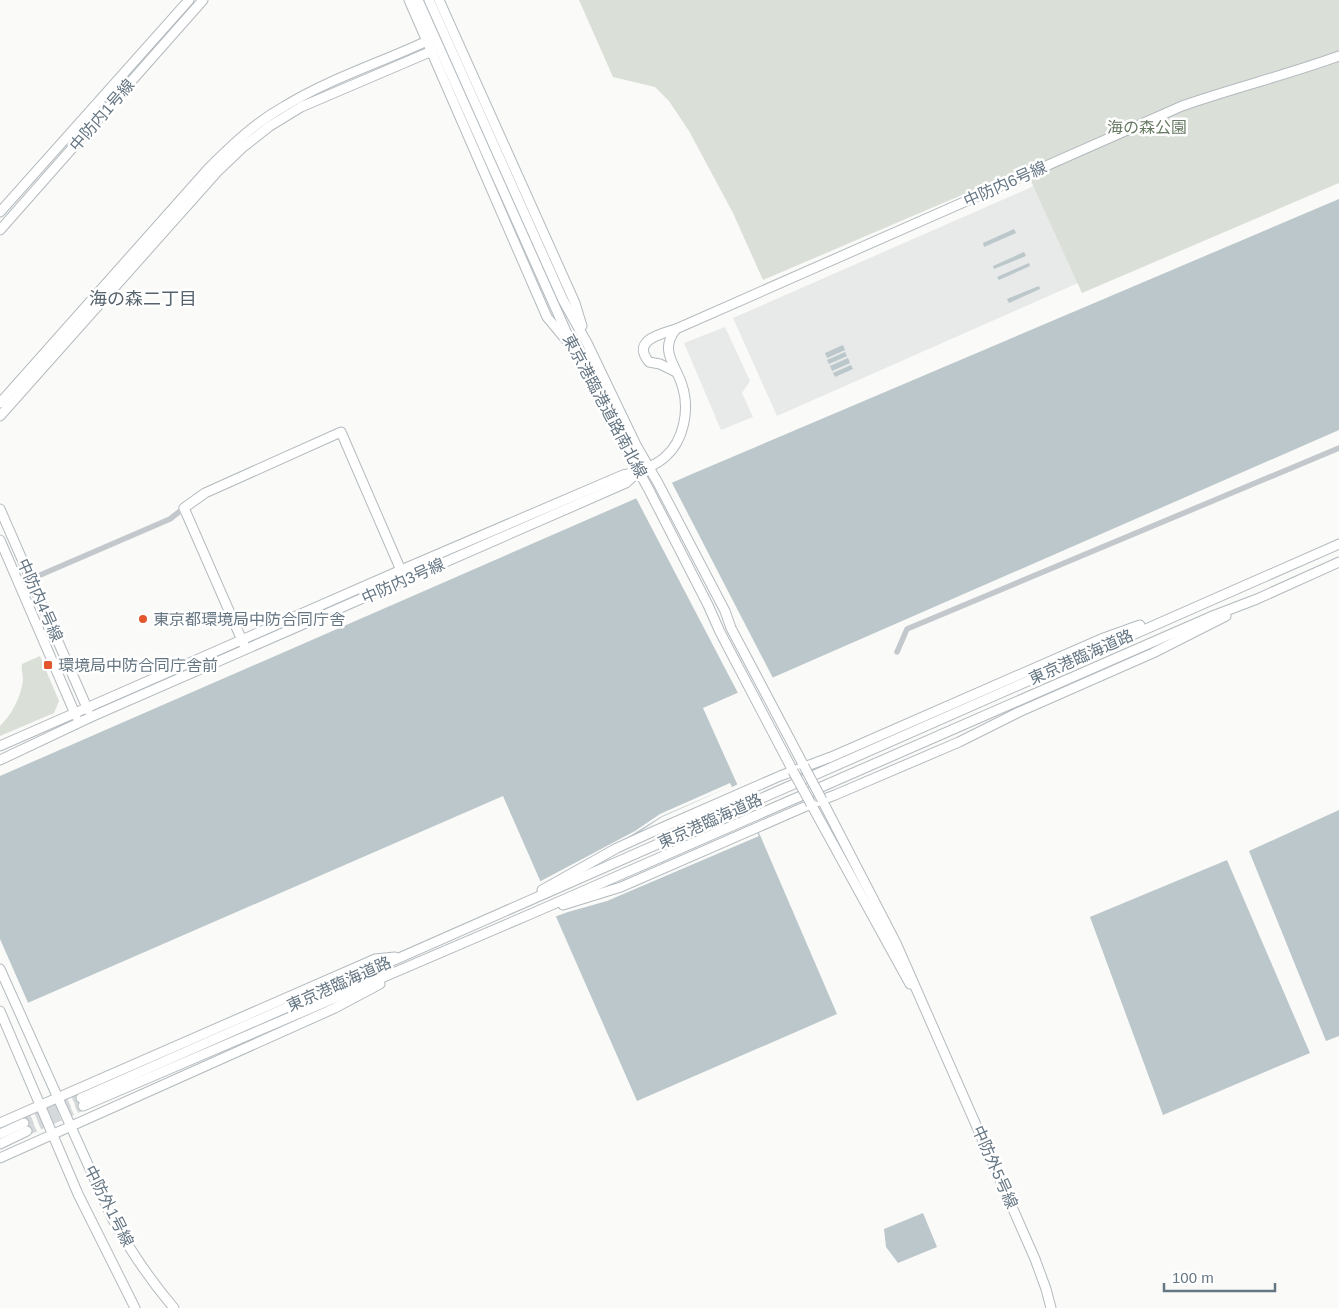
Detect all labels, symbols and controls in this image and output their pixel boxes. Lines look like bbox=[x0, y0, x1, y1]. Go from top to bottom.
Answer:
street label: 中防内1号線 bbox=[66, 76, 138, 154]
park label: 海の森公園 bbox=[1107, 119, 1187, 136]
street label: 中防内6号線 bbox=[961, 158, 1049, 210]
district label: 海の森二丁目 bbox=[89, 289, 197, 309]
street label: 東京港臨港道路南北線 bbox=[560, 331, 650, 481]
street label: 中防内3号線 bbox=[359, 555, 447, 607]
street label: 中防内4号線 bbox=[14, 556, 66, 644]
place label: 東京都環境局中防合同庁舎 bbox=[153, 611, 345, 628]
marker: 東京都環境局中防合同庁舎 bbox=[137, 613, 149, 625]
street label: 東京港臨海道路 bbox=[1026, 626, 1136, 688]
place label: 環境局中防合同庁舎前 bbox=[58, 657, 218, 674]
marker: 環境局中防合同庁舎前 bbox=[42, 659, 54, 671]
street label: 東京港臨海道路 bbox=[655, 790, 765, 852]
street label: 東京港臨海道路 bbox=[284, 953, 394, 1015]
street label: 中防外5号線 bbox=[969, 1123, 1021, 1211]
street label: 中防外1号線 bbox=[81, 1163, 137, 1249]
scale bar bbox=[1164, 1260, 1275, 1292]
text: 100 m bbox=[1172, 1269, 1214, 1286]

